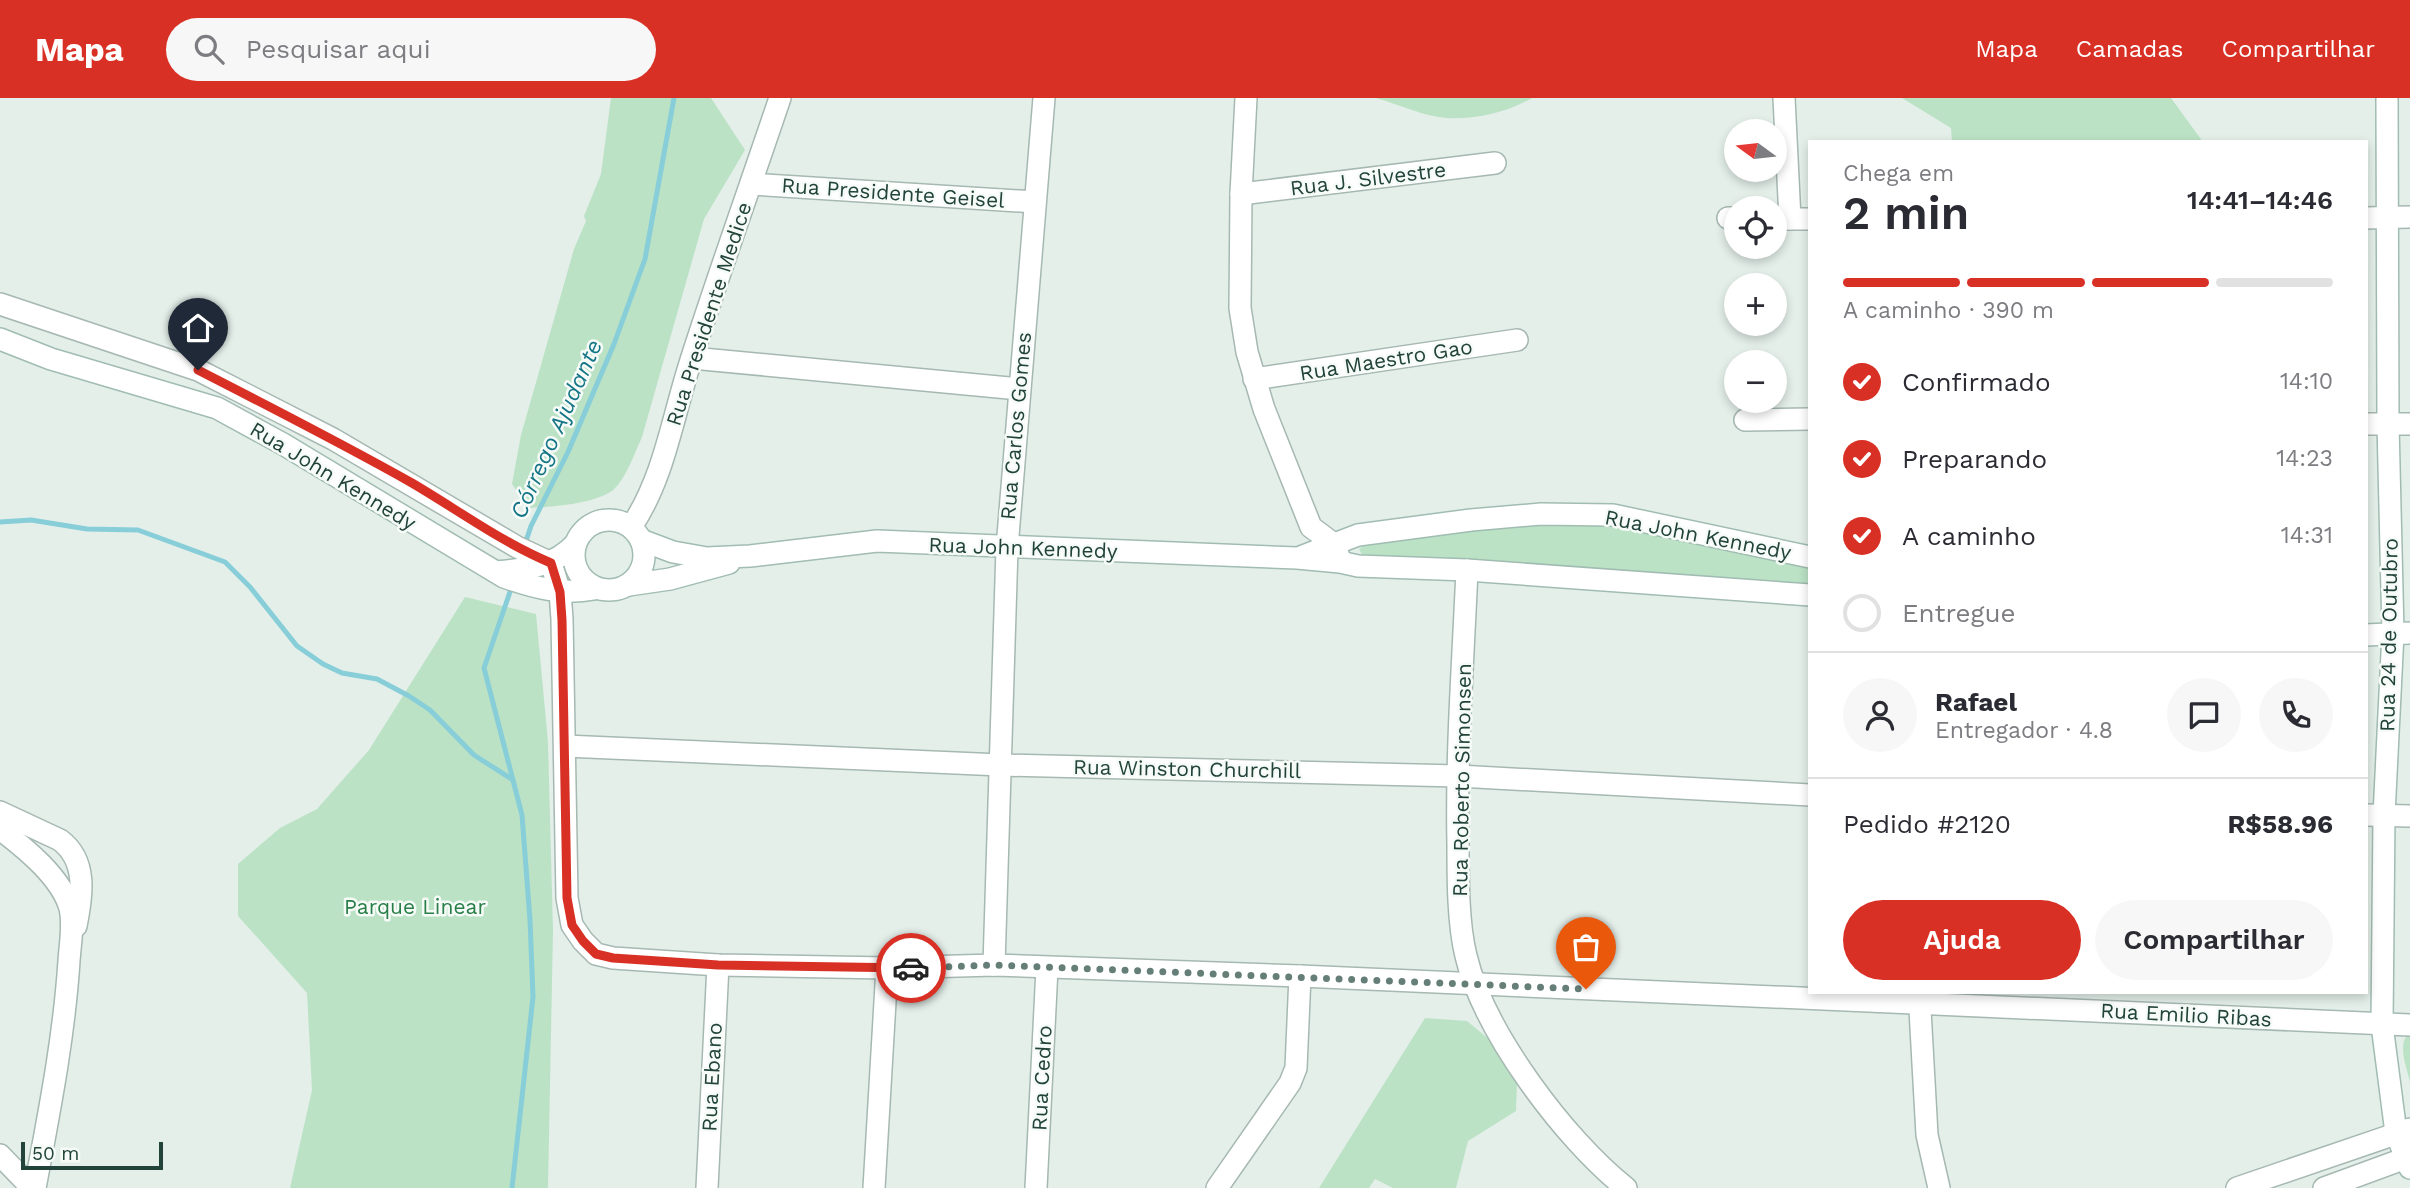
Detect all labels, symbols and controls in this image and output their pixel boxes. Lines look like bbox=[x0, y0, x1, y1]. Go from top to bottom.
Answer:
search box bbox=[166, 18, 656, 81]
text: Mapa bbox=[35, 30, 124, 69]
icon: search bbox=[190, 30, 228, 68]
text: Pesquisar aqui bbox=[246, 34, 431, 64]
text: Mapa bbox=[1975, 35, 2038, 63]
text: Camadas bbox=[2076, 35, 2184, 63]
text: Compartilhar bbox=[2222, 35, 2375, 63]
north arrow bbox=[1724, 119, 1787, 182]
map controls bbox=[1724, 119, 1787, 413]
street label: Rua J. Silvestre bbox=[1288, 157, 1447, 200]
text: Chega em bbox=[1843, 160, 1954, 187]
street label: Rua Presidente Geisel bbox=[781, 172, 1006, 213]
text: 14:41–14:46 bbox=[2187, 185, 2333, 215]
text: 2 min bbox=[1843, 186, 1969, 240]
button: locate bbox=[1724, 196, 1787, 259]
street label: Rua Presidente Medice bbox=[661, 199, 757, 429]
button: + bbox=[1724, 273, 1787, 336]
text: A caminho · 390 m bbox=[1843, 297, 2054, 324]
pin bbox=[168, 298, 228, 370]
icon: home bbox=[179, 309, 217, 347]
street label: Rua Carlos Gomes bbox=[995, 331, 1036, 521]
street label: Rua Maestro Gao bbox=[1298, 334, 1474, 386]
water label: Córrego Ajudante bbox=[505, 335, 608, 523]
button: − bbox=[1724, 350, 1787, 413]
icon: check bbox=[1843, 363, 1881, 401]
text: Confirmado bbox=[1902, 367, 2051, 397]
text: 14:10 bbox=[2280, 368, 2333, 395]
street label: Rua John Kennedy bbox=[246, 416, 421, 535]
icon: check bbox=[1843, 440, 1881, 478]
text: Preparando bbox=[1902, 444, 2047, 474]
text: 14:23 bbox=[2276, 445, 2333, 472]
street label: Rua John Kennedy bbox=[1603, 504, 1794, 565]
icon: check bbox=[1843, 517, 1881, 555]
text: A caminho bbox=[1902, 521, 2036, 551]
text: 14:31 bbox=[2281, 522, 2333, 549]
street label: Rua John Kennedy bbox=[928, 532, 1118, 563]
street label: Rua 24 de Outubro bbox=[2374, 538, 2403, 732]
text: Entregue bbox=[1902, 598, 2015, 628]
street label: Rua Roberto Simonsen bbox=[1447, 663, 1476, 897]
button: person bbox=[1843, 678, 1917, 752]
button: chat bbox=[2167, 678, 2241, 752]
button: phone bbox=[2259, 678, 2333, 752]
text: Rafael bbox=[1935, 687, 2017, 717]
text: Entregador · 4.8 bbox=[1935, 717, 2113, 744]
street label: Rua Winston Churchill bbox=[1073, 754, 1302, 783]
text: Pedido #2120 bbox=[1843, 809, 2011, 839]
text: R$58.96 bbox=[2227, 809, 2333, 839]
park label: Parque Linear bbox=[344, 894, 486, 919]
button: Ajuda bbox=[1843, 900, 2081, 980]
button: Compartilhar bbox=[2095, 900, 2333, 980]
pin bbox=[1556, 917, 1616, 989]
icon: bag bbox=[1567, 928, 1605, 966]
courier bbox=[876, 933, 946, 1003]
icon: car bbox=[892, 949, 930, 987]
street label: Rua Emilio Ribas bbox=[2100, 998, 2272, 1031]
street label: Rua Ebano bbox=[696, 1022, 727, 1132]
street label: Rua Cedro bbox=[1026, 1025, 1057, 1131]
scale bar bbox=[21, 1139, 163, 1171]
text: 50 m bbox=[32, 1142, 79, 1165]

